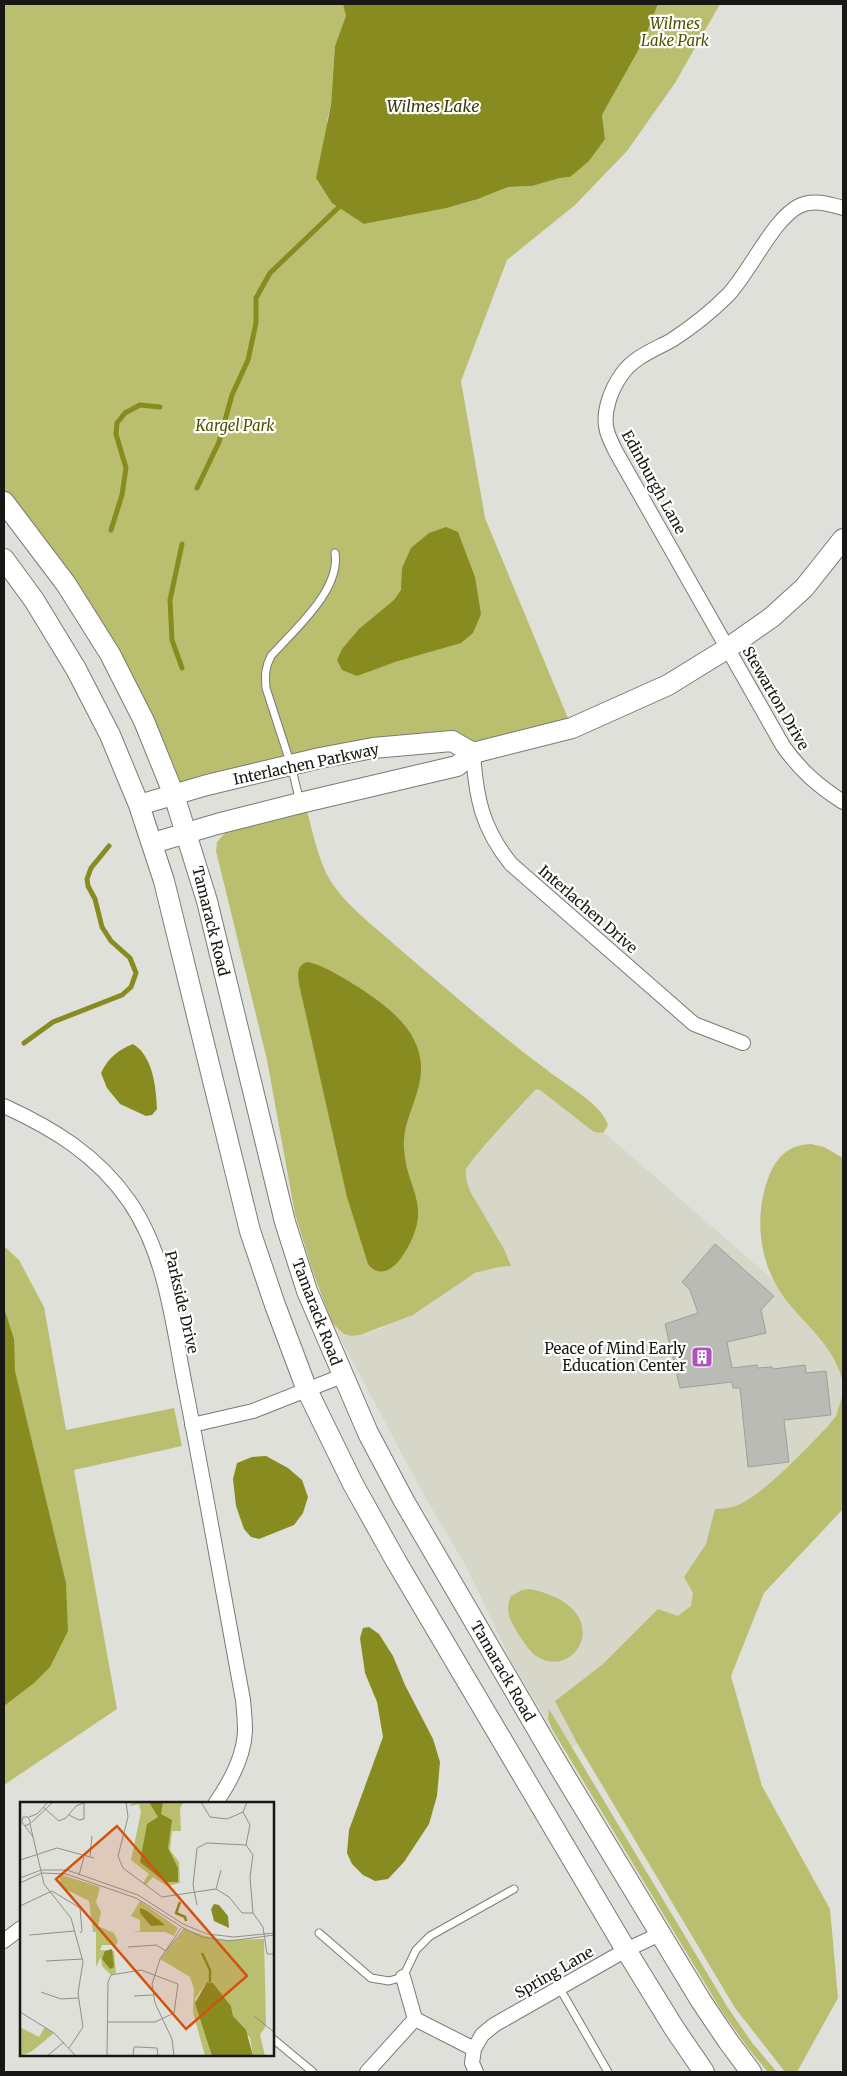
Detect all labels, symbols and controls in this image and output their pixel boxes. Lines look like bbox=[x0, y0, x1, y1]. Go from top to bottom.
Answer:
park label: Wilmes Lake Park bbox=[641, 14, 710, 50]
water label: Wilmes Lake bbox=[387, 96, 479, 116]
park label: Kargel Park bbox=[194, 416, 275, 435]
street label: Edinburgh Lane bbox=[618, 427, 691, 538]
street label: Stewarton Drive bbox=[739, 643, 813, 753]
street label: Interlachen Parkway bbox=[231, 739, 381, 789]
street label: Interlachen Drive bbox=[535, 861, 642, 957]
street label: Tamarack Road bbox=[188, 864, 234, 978]
street label: Parkside Drive bbox=[161, 1249, 203, 1355]
street label: Tamarack Road bbox=[288, 1256, 346, 1368]
place label: Peace of Mind Early Education Center bbox=[544, 1339, 686, 1375]
building icon: Peace of Mind Early Education Center bbox=[690, 1345, 714, 1369]
street label: Tamarack Road bbox=[467, 1617, 539, 1725]
inset map bbox=[20, 1802, 274, 2056]
street label: Spring Lane bbox=[511, 1942, 597, 2002]

